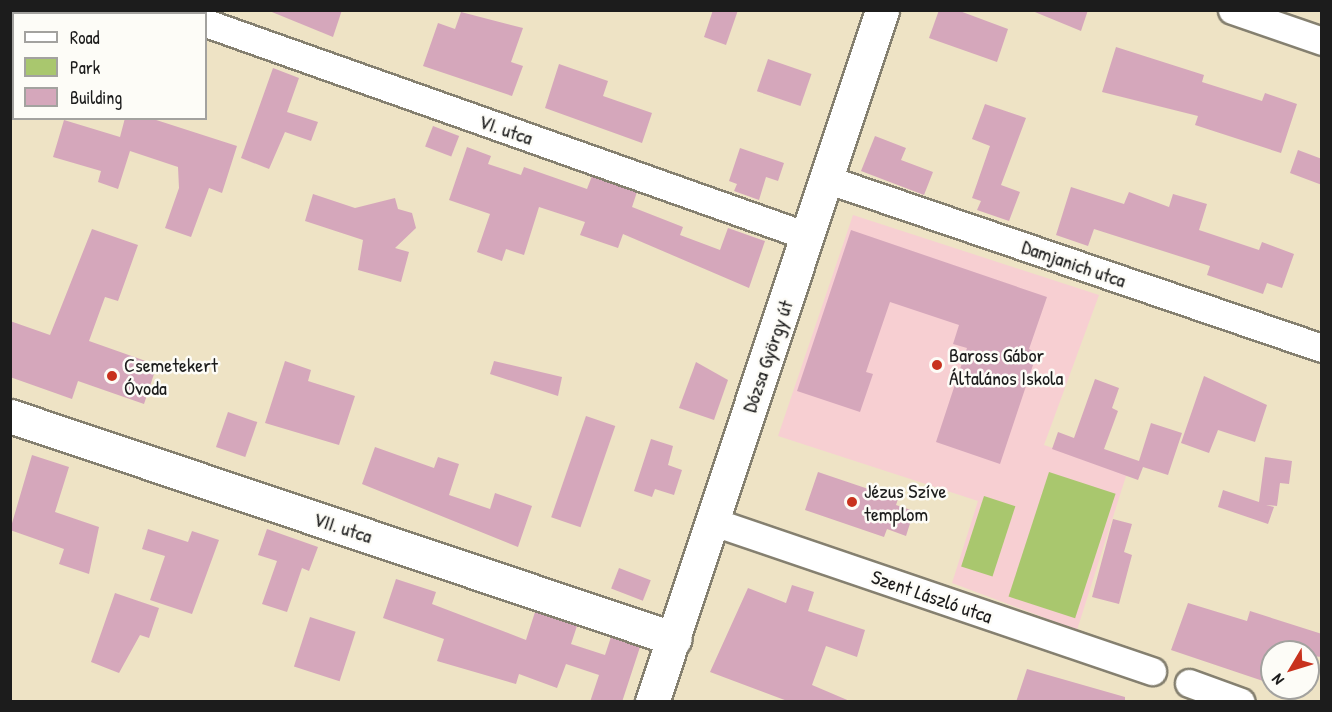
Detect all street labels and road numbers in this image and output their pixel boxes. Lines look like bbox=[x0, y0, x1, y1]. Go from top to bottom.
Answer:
street label: VI. utca bbox=[476, 109, 536, 149]
street label: Damjanich utca bbox=[1019, 234, 1129, 292]
street label: Dózsa György út bbox=[737, 297, 797, 415]
street label: VII. utca bbox=[311, 506, 375, 548]
street label: Szent László utca bbox=[868, 564, 996, 628]

